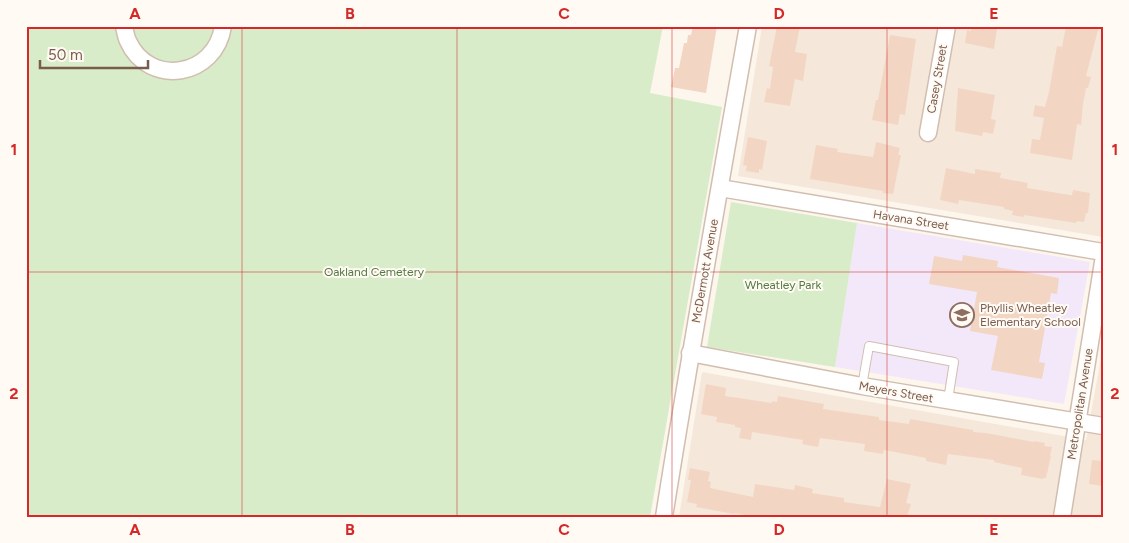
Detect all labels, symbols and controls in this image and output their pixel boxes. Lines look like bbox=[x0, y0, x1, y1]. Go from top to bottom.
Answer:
text: A bbox=[129, 4, 141, 23]
text: B bbox=[345, 4, 355, 23]
text: C bbox=[558, 4, 570, 23]
text: D bbox=[773, 4, 785, 23]
text: E bbox=[989, 4, 999, 23]
scale bar bbox=[40, 38, 148, 70]
street label: Casey Street bbox=[924, 43, 950, 115]
text: 50 m bbox=[48, 46, 83, 64]
text: 1 bbox=[11, 140, 17, 159]
text: 1 bbox=[1112, 140, 1118, 159]
street label: Havana Street bbox=[872, 207, 950, 233]
street label: McDermott Avenue bbox=[689, 217, 721, 324]
park label: Oakland Cemetery bbox=[324, 265, 425, 279]
park label: Wheatley Park bbox=[745, 278, 821, 292]
place label: Phyllis Wheatley Elementary School bbox=[980, 301, 1081, 329]
school or university icon: Phyllis Wheatley Elementary School bbox=[949, 302, 975, 328]
street label: Metropolitan Avenue bbox=[1064, 347, 1096, 461]
street label: Meyers Street bbox=[858, 379, 935, 406]
text: 2 bbox=[9, 384, 19, 403]
text: 2 bbox=[1110, 384, 1120, 403]
text: A bbox=[129, 520, 141, 539]
text: B bbox=[345, 520, 355, 539]
text: C bbox=[558, 520, 570, 539]
text: D bbox=[773, 520, 785, 539]
text: E bbox=[989, 520, 999, 539]

